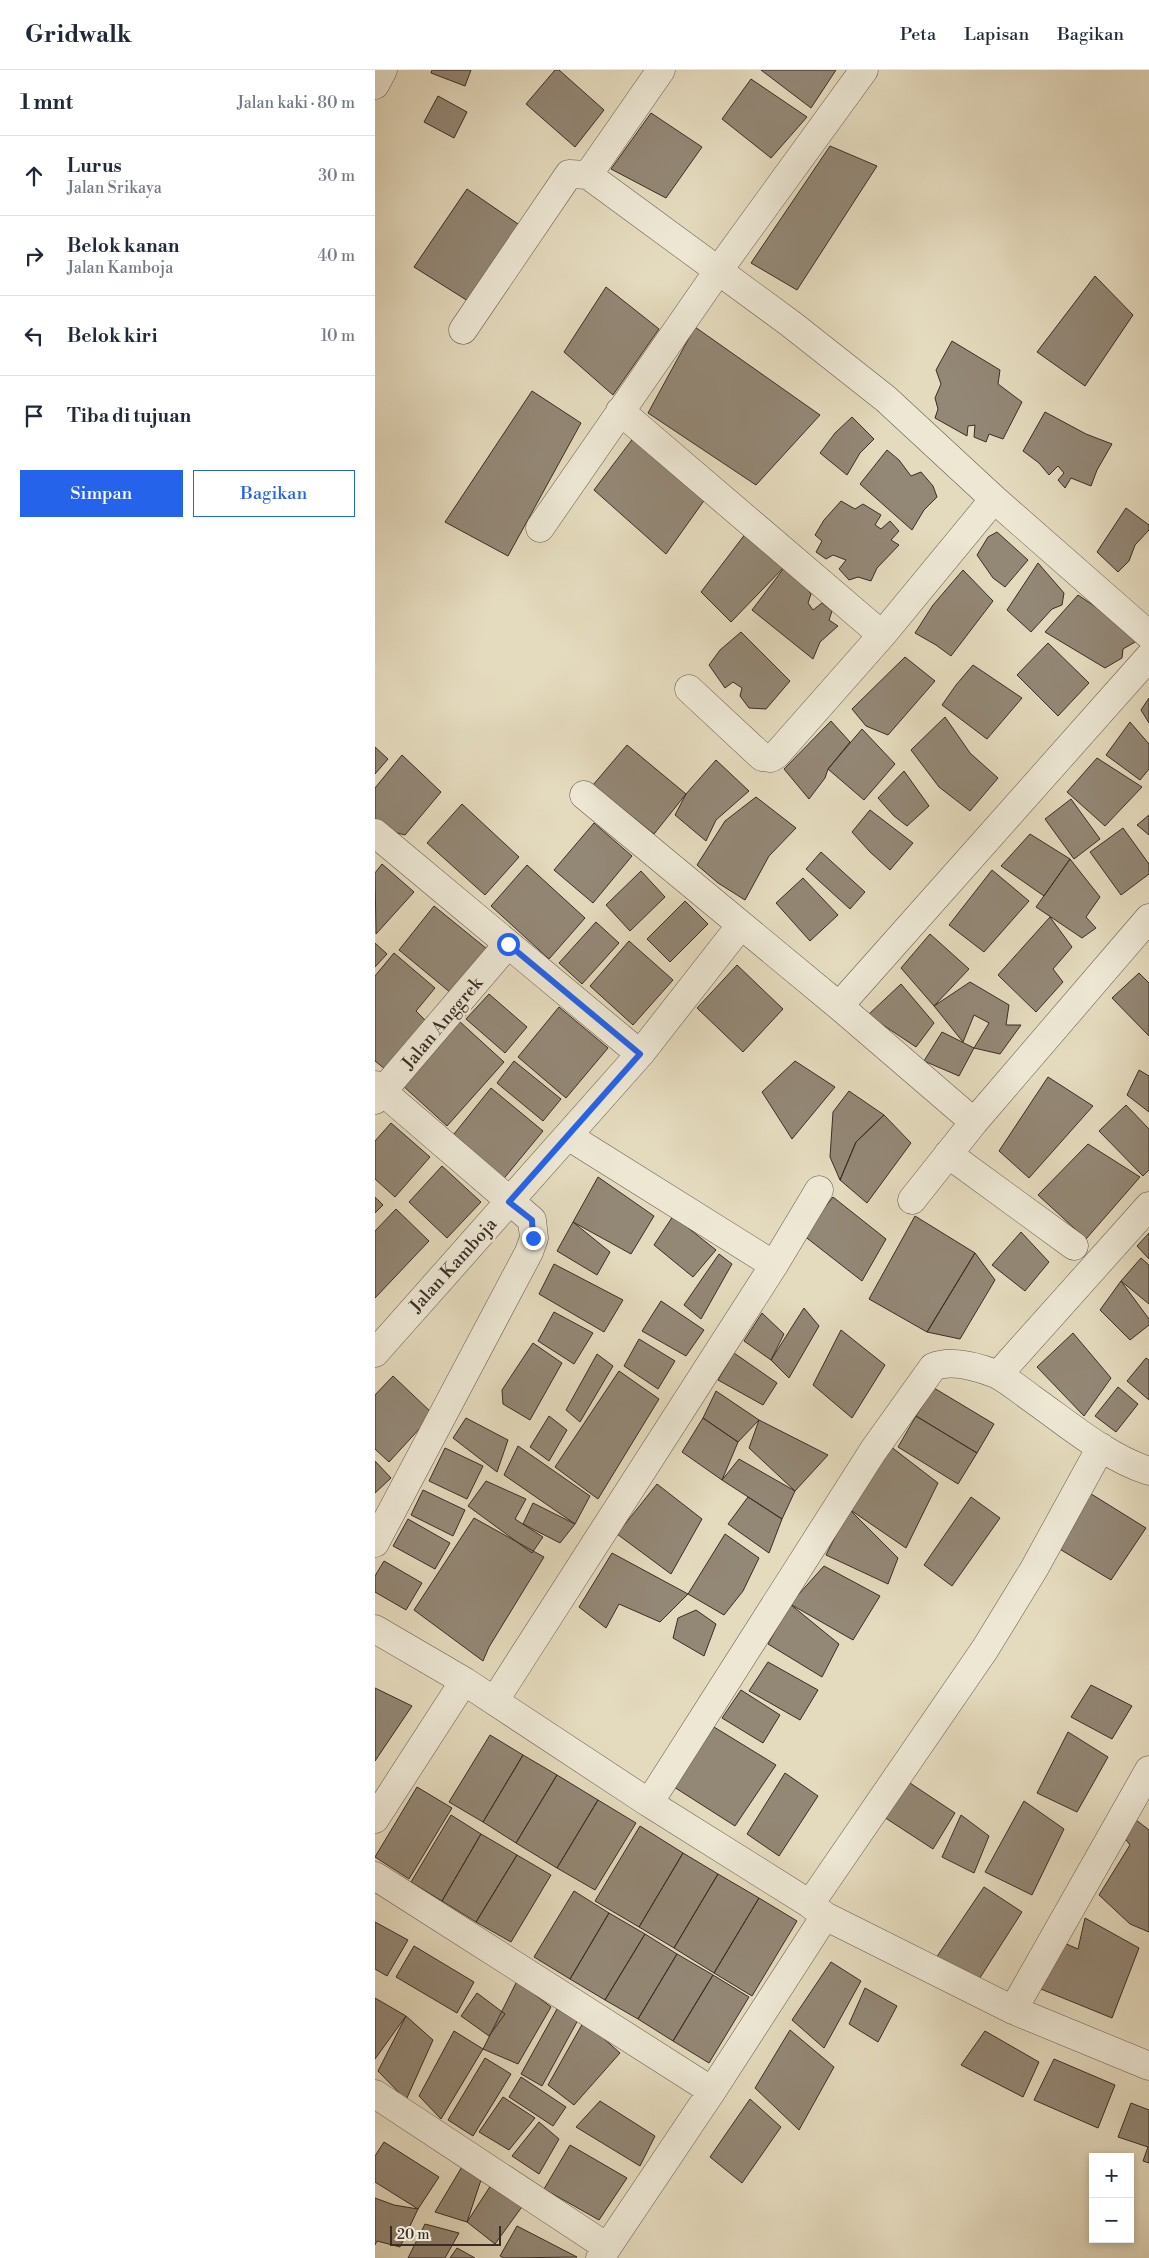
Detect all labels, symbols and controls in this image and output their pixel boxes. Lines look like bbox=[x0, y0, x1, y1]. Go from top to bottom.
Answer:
text: Gridwalk bbox=[25, 20, 132, 50]
text: Peta bbox=[900, 23, 936, 46]
text: Lapisan bbox=[964, 23, 1029, 46]
text: Bagikan bbox=[1057, 23, 1124, 46]
text: 1 mnt bbox=[20, 90, 73, 116]
text: Jalan kaki · 80 m bbox=[237, 93, 355, 113]
text: Lurus bbox=[67, 154, 122, 178]
icon: ahead bbox=[20, 162, 48, 190]
text: 30 m bbox=[318, 166, 355, 186]
text: Jalan Srikaya bbox=[67, 178, 162, 198]
text: Belok kanan bbox=[67, 234, 180, 258]
icon: right bbox=[20, 242, 48, 270]
text: 40 m bbox=[318, 246, 355, 266]
text: Jalan Kamboja bbox=[67, 258, 173, 278]
icon: left bbox=[20, 322, 48, 350]
text: Belok kiri bbox=[67, 324, 157, 348]
text: 10 m bbox=[321, 326, 355, 346]
icon: arrive bbox=[20, 402, 48, 430]
text: Tiba di tujuan bbox=[67, 404, 191, 428]
button: Simpan bbox=[20, 470, 183, 517]
button: Bagikan bbox=[193, 470, 355, 517]
route start bbox=[497, 933, 520, 956]
street label: Jalan Anggrek bbox=[396, 971, 489, 1075]
street label: Jalan Kamboja bbox=[404, 1212, 503, 1318]
route end bbox=[522, 1227, 545, 1250]
map controls bbox=[1089, 2153, 1134, 2243]
button: + bbox=[1089, 2153, 1134, 2198]
button: − bbox=[1089, 2198, 1134, 2243]
scale bar bbox=[390, 2223, 501, 2246]
text: 20 m bbox=[397, 2226, 429, 2244]

